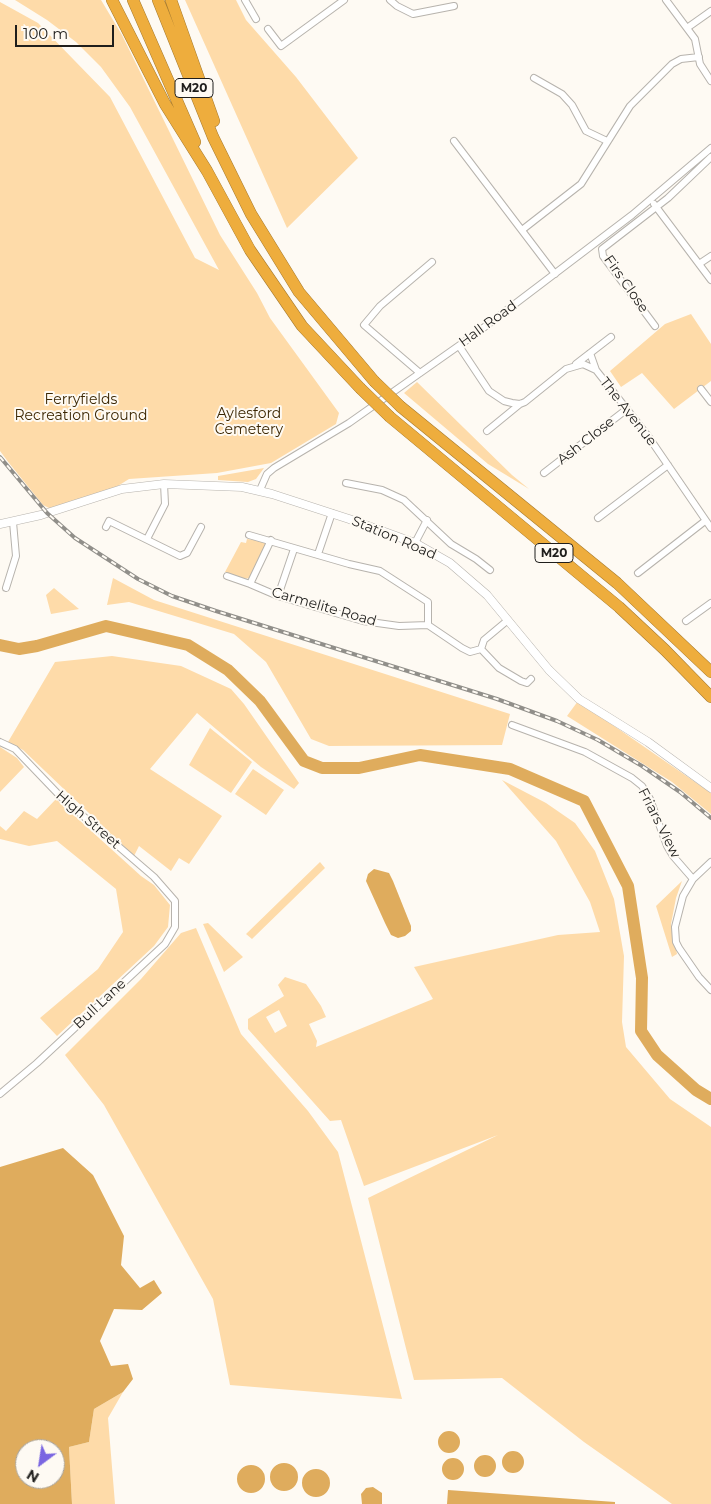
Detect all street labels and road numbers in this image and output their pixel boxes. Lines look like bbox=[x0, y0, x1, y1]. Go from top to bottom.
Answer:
road number: M20 bbox=[175, 78, 213, 98]
street label: Firs Close bbox=[600, 252, 652, 316]
street label: Hall Road bbox=[456, 297, 520, 351]
street label: The Avenue bbox=[596, 374, 660, 450]
street label: Ash Close bbox=[554, 414, 618, 468]
street label: Station Road bbox=[349, 513, 439, 563]
road number: M20 bbox=[535, 544, 573, 562]
street label: Carmelite Road bbox=[270, 584, 378, 630]
street label: Friars View bbox=[634, 785, 684, 861]
street label: High Street bbox=[52, 787, 124, 853]
street label: Bull Lane bbox=[70, 975, 130, 1033]

